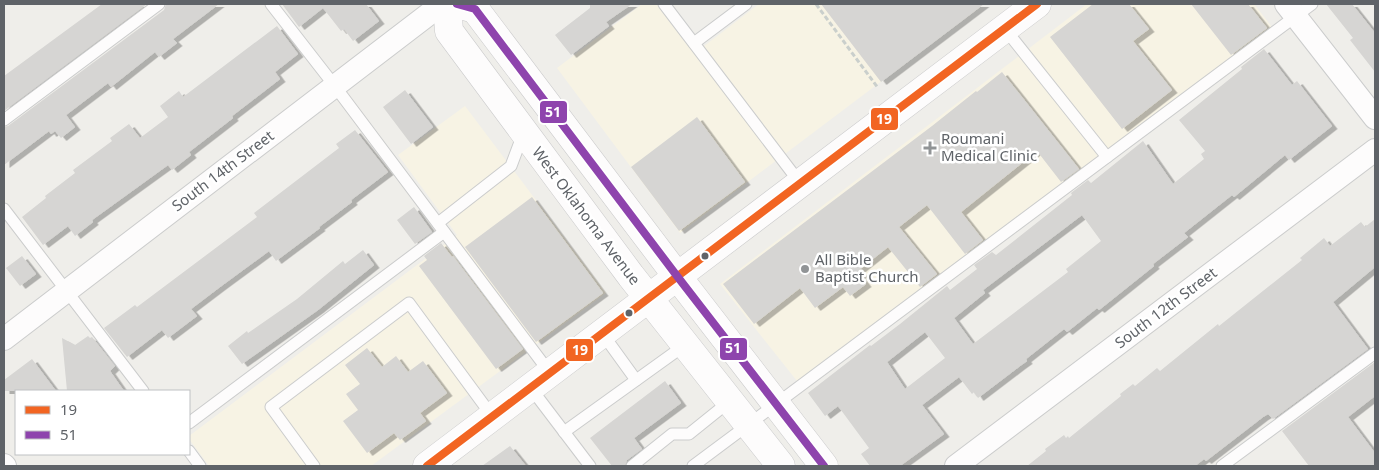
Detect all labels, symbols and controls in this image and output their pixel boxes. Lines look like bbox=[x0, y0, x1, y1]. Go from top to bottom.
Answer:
line badge: 51 bbox=[539, 100, 568, 124]
text: 51 bbox=[545, 102, 561, 121]
line badge: 19 bbox=[870, 107, 899, 131]
text: 19 bbox=[876, 109, 892, 128]
street label: South 14th Street bbox=[167, 125, 278, 215]
place label: Roumani Medical Clinic bbox=[941, 128, 1037, 165]
marker: Roumani Medical Clinic bbox=[923, 141, 937, 155]
street label: West Oklahoma Avenue bbox=[528, 142, 645, 288]
place label: All Bible Baptist Church bbox=[815, 249, 919, 286]
unlabelled marker bbox=[700, 251, 710, 261]
street label: South 12th Street bbox=[1110, 262, 1221, 352]
marker: All Bible Baptist Church bbox=[799, 263, 811, 275]
unlabelled marker bbox=[624, 308, 634, 318]
line badge: 51 bbox=[719, 337, 748, 361]
line badge: 19 bbox=[565, 338, 594, 362]
text: 51 bbox=[725, 338, 741, 357]
text: 19 bbox=[572, 340, 588, 359]
legend bbox=[15, 390, 190, 455]
text: 19 bbox=[60, 399, 77, 419]
text: 51 bbox=[60, 424, 77, 444]

